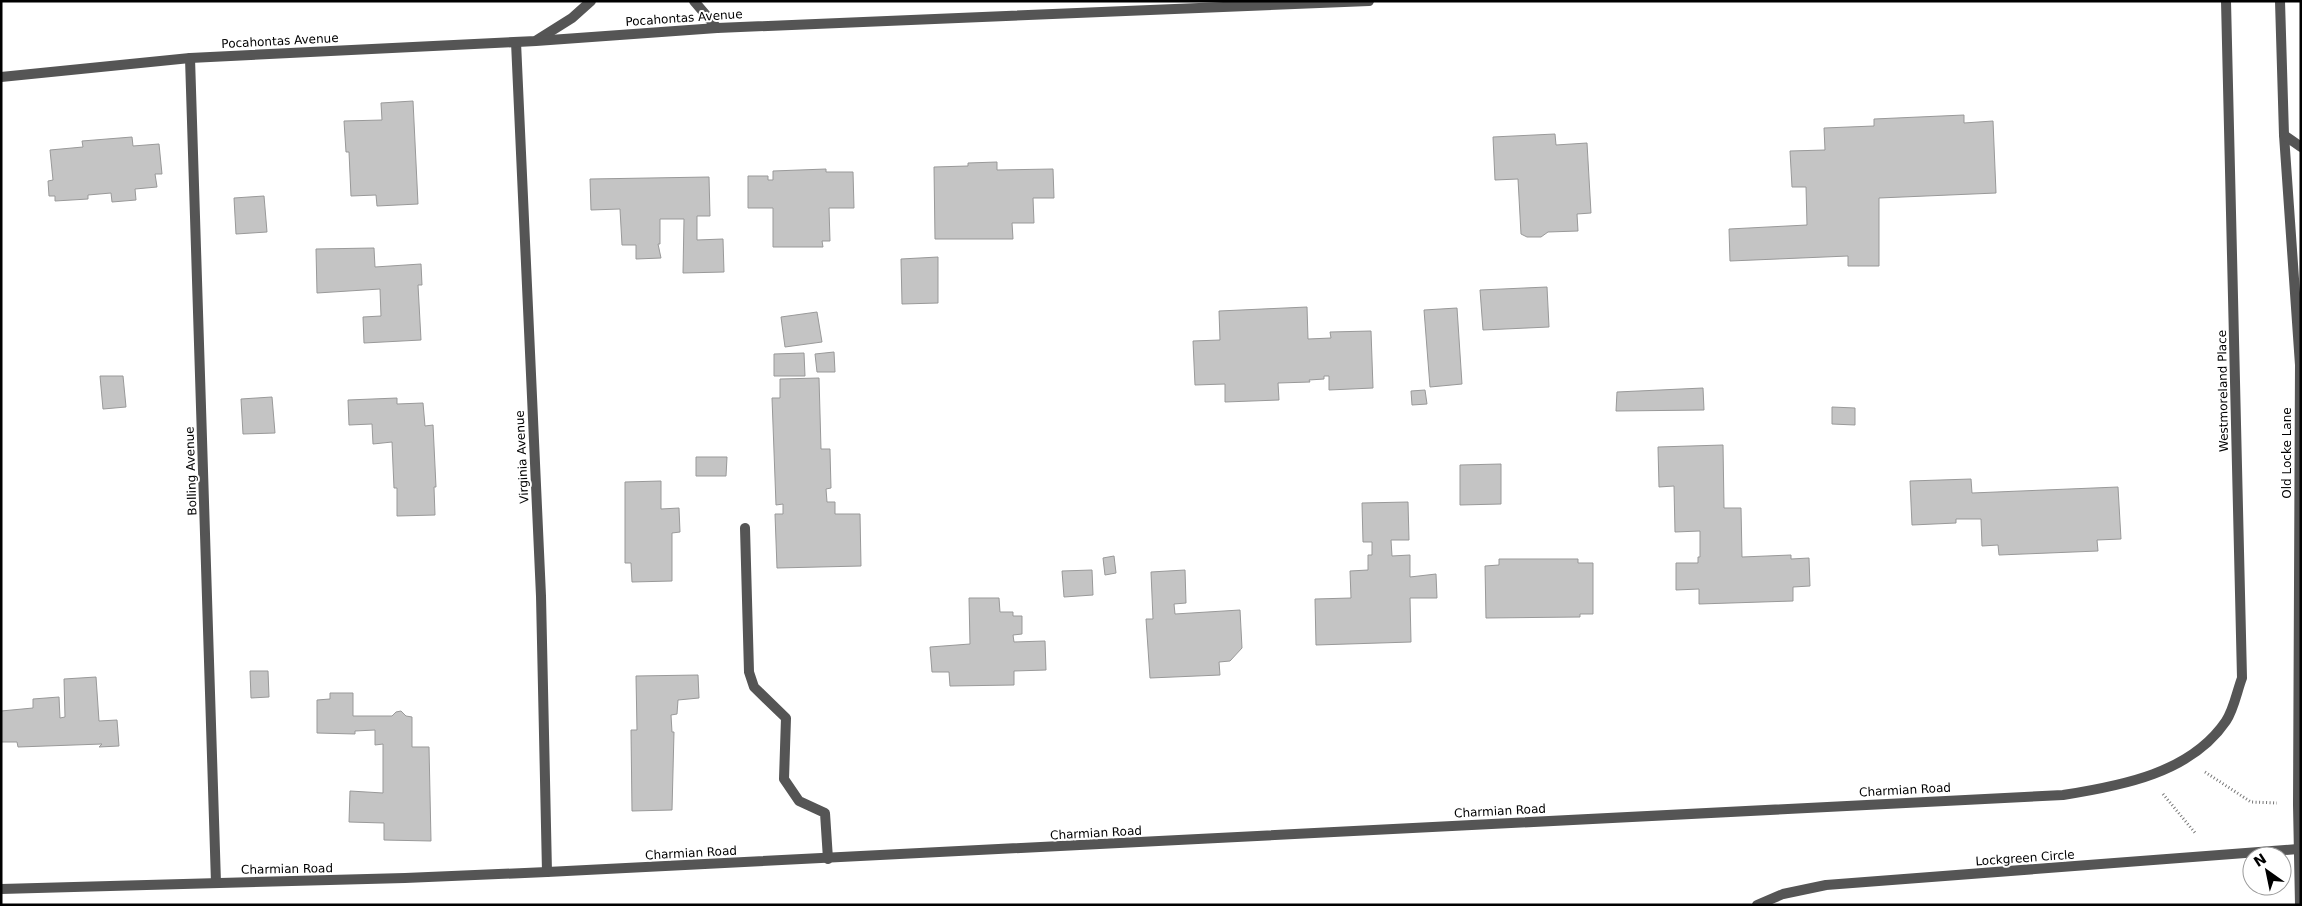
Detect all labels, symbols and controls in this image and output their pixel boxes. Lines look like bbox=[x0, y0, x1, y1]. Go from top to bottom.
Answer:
street label: Pocahontas Avenue bbox=[625, 7, 743, 29]
street label: Pocahontas Avenue bbox=[221, 31, 339, 51]
street label: Westmoreland Place bbox=[2215, 330, 2231, 452]
street label: Old Locke Lane bbox=[2280, 407, 2294, 499]
street label: Virginia Avenue bbox=[513, 410, 531, 504]
street label: Bolling Avenue bbox=[182, 426, 200, 516]
street label: Charmian Road bbox=[1859, 781, 1951, 799]
street label: Charmian Road bbox=[1454, 802, 1546, 820]
street label: Charmian Road bbox=[1050, 824, 1142, 842]
street label: Charmian Road bbox=[645, 844, 737, 862]
north arrow bbox=[2242, 846, 2292, 896]
street label: Lockgreen Circle bbox=[1975, 848, 2075, 868]
text: N bbox=[2251, 850, 2269, 870]
street label: Charmian Road bbox=[241, 861, 333, 877]

